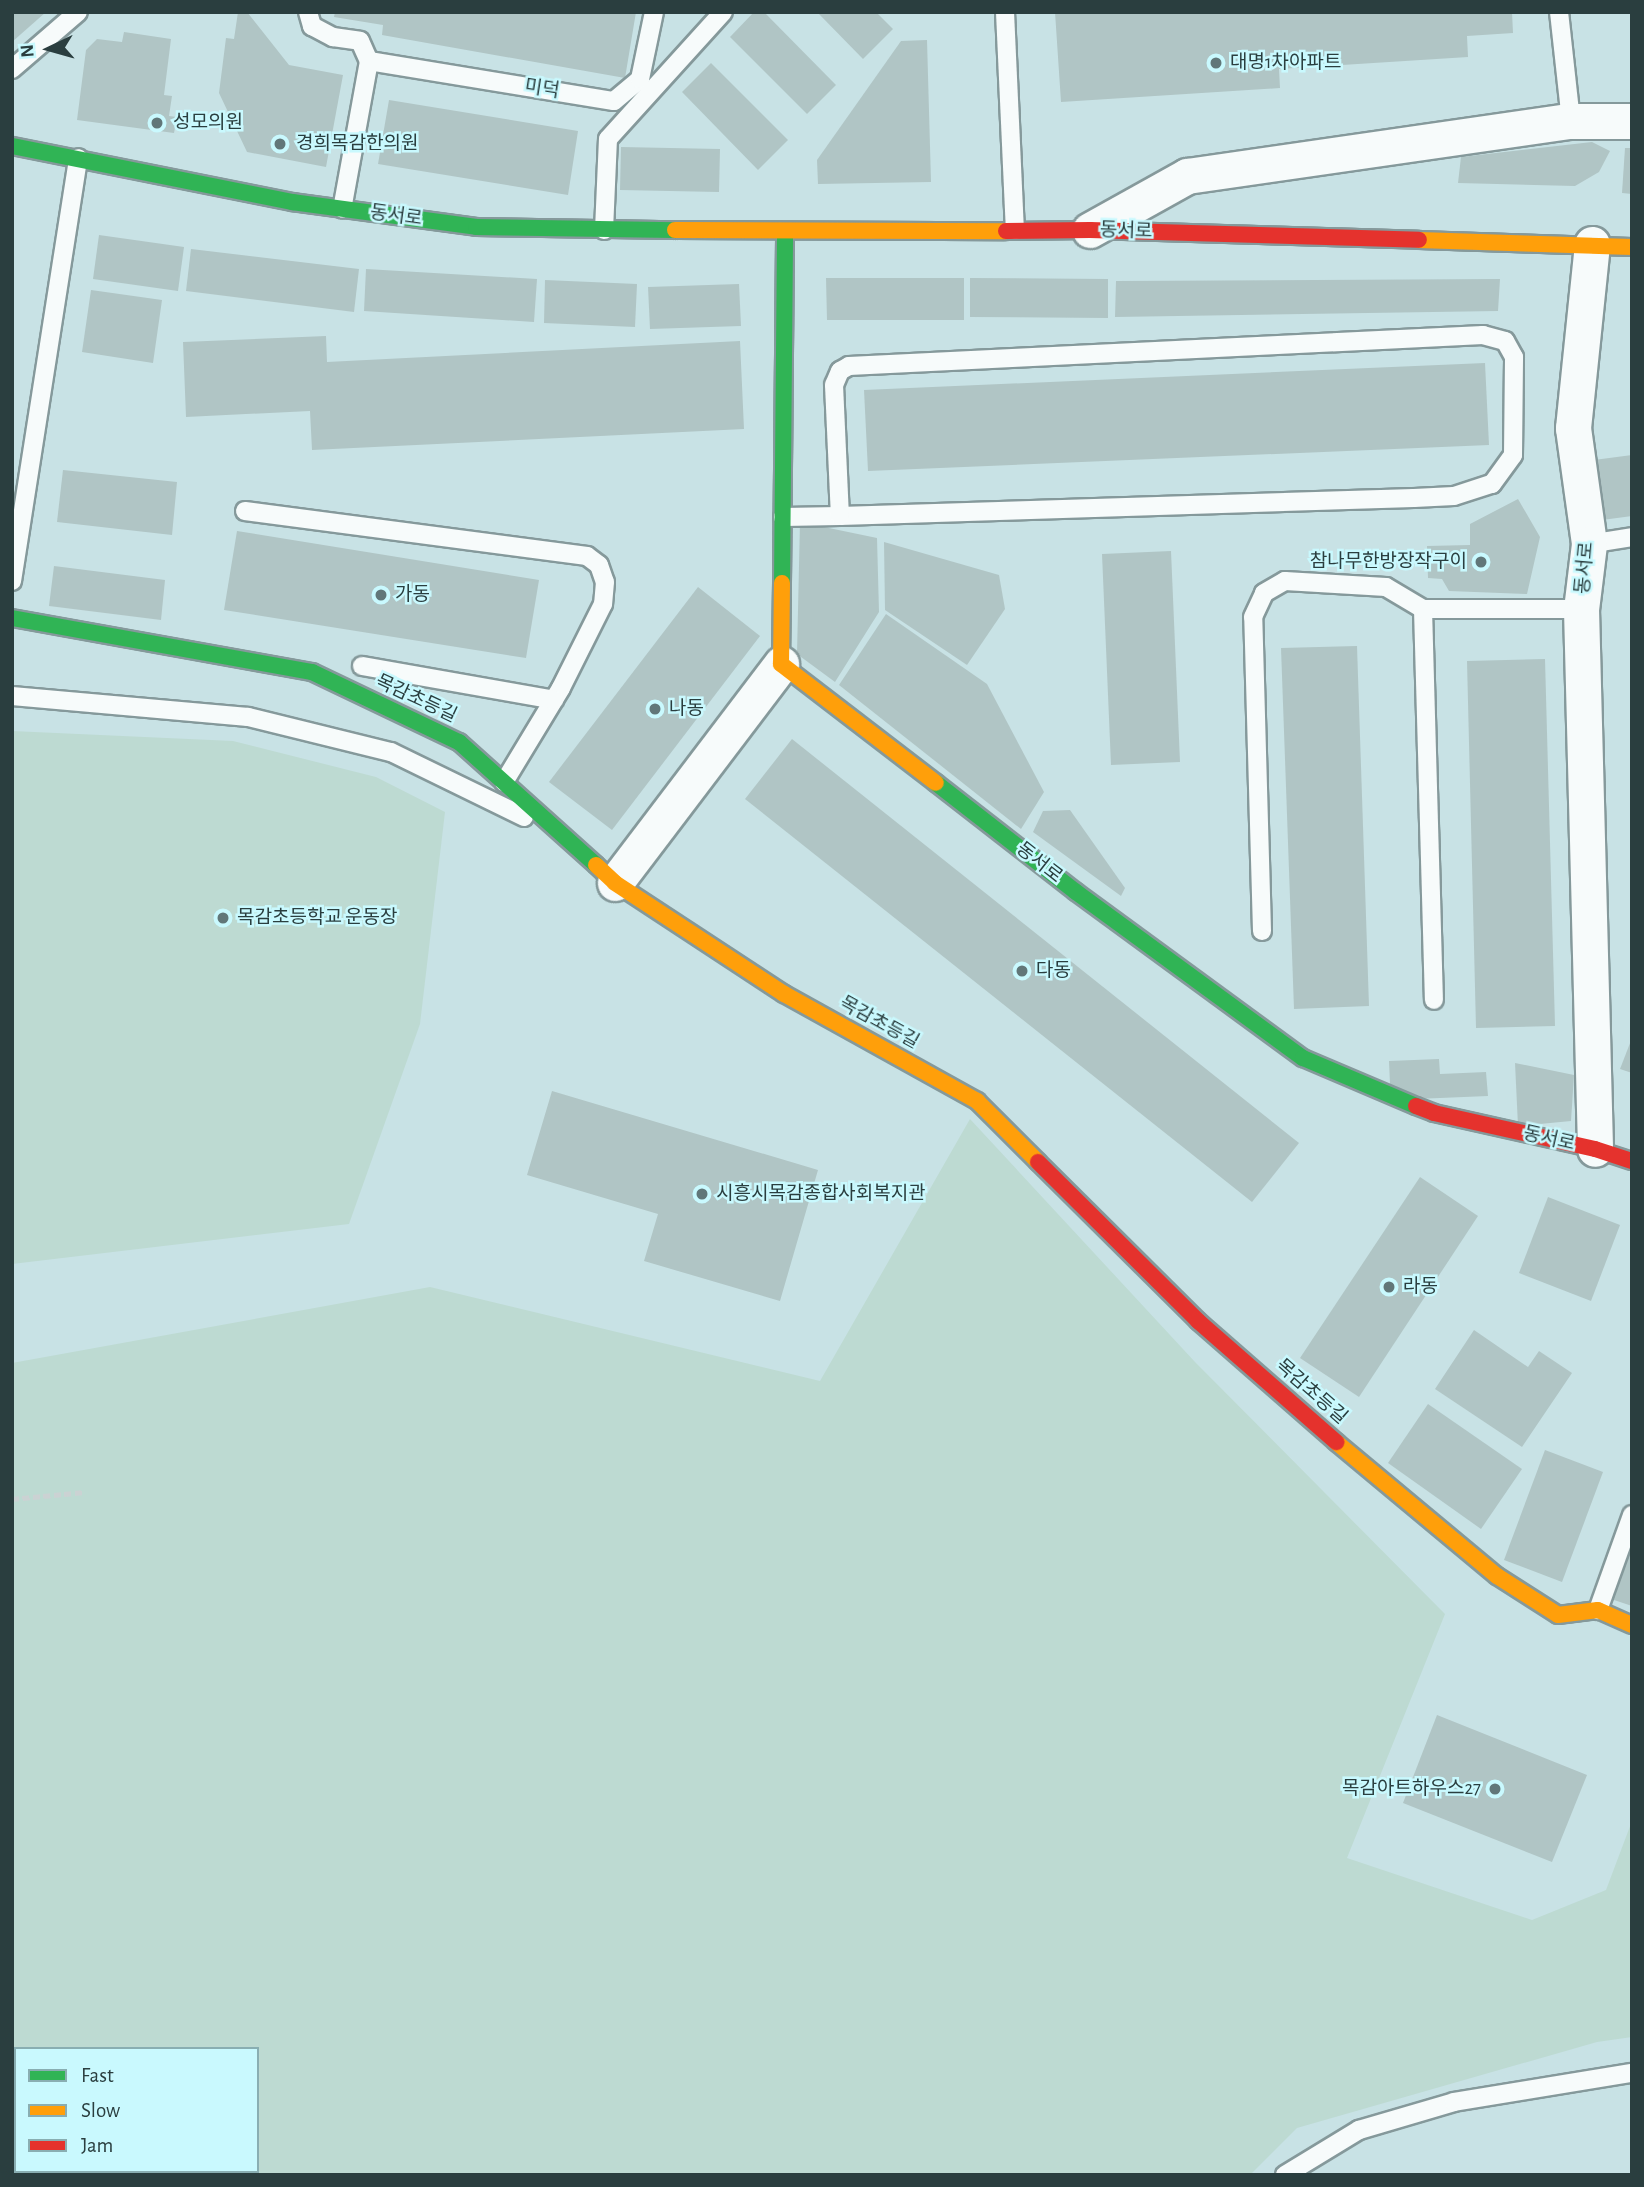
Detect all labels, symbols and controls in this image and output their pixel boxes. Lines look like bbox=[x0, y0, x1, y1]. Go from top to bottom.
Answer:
north arrow bbox=[14, 14, 84, 84]
text: N bbox=[18, 43, 38, 58]
place label: 대명1차아파트 bbox=[1230, 52, 1341, 74]
marker: 대명1차아파트 bbox=[1208, 55, 1224, 71]
street label: 미덕 bbox=[523, 75, 561, 103]
place label: 성모의원 bbox=[173, 112, 243, 134]
marker: 성모의원 bbox=[147, 113, 167, 133]
place label: 경희목감한의원 bbox=[296, 133, 418, 155]
marker: 경희목감한의원 bbox=[270, 134, 290, 154]
street label: 동서로 bbox=[368, 201, 424, 231]
street label: 동서로 bbox=[1099, 219, 1153, 243]
street label: 동서로 bbox=[1571, 541, 1599, 595]
place label: 참나무한방장작구이 bbox=[1310, 551, 1467, 573]
marker: 참나무한방장작구이 bbox=[1473, 554, 1489, 570]
place label: 가동 bbox=[395, 584, 430, 606]
marker: 가동 bbox=[373, 587, 389, 603]
street label: 목감초등길 bbox=[372, 670, 460, 728]
place label: 나동 bbox=[669, 698, 704, 720]
marker: 나동 bbox=[647, 701, 663, 717]
street label: 동서로 bbox=[1011, 838, 1067, 888]
place label: 목감초등학교 운동장 bbox=[237, 907, 397, 929]
marker: 목감초등학교 운동장 bbox=[215, 910, 231, 926]
place label: 다동 bbox=[1036, 960, 1071, 982]
marker: 다동 bbox=[1014, 963, 1030, 979]
street label: 목감초등길 bbox=[835, 992, 923, 1054]
street label: 동서로 bbox=[1521, 1122, 1577, 1156]
place label: 시흥시목감종합사회복지관 bbox=[716, 1183, 926, 1205]
marker: 시흥시목감종합사회복지관 bbox=[694, 1186, 710, 1202]
place label: 라동 bbox=[1403, 1276, 1438, 1298]
marker: 라동 bbox=[1381, 1279, 1397, 1295]
street label: 목감초등길 bbox=[1271, 1355, 1351, 1429]
place label: 목감아트하우스27 bbox=[1342, 1778, 1481, 1800]
marker: 목감아트하우스27 bbox=[1487, 1781, 1503, 1797]
legend bbox=[14, 2047, 259, 2173]
text: Fast bbox=[81, 2065, 114, 2086]
text: Slow bbox=[81, 2100, 120, 2121]
text: Jam bbox=[81, 2135, 113, 2156]

